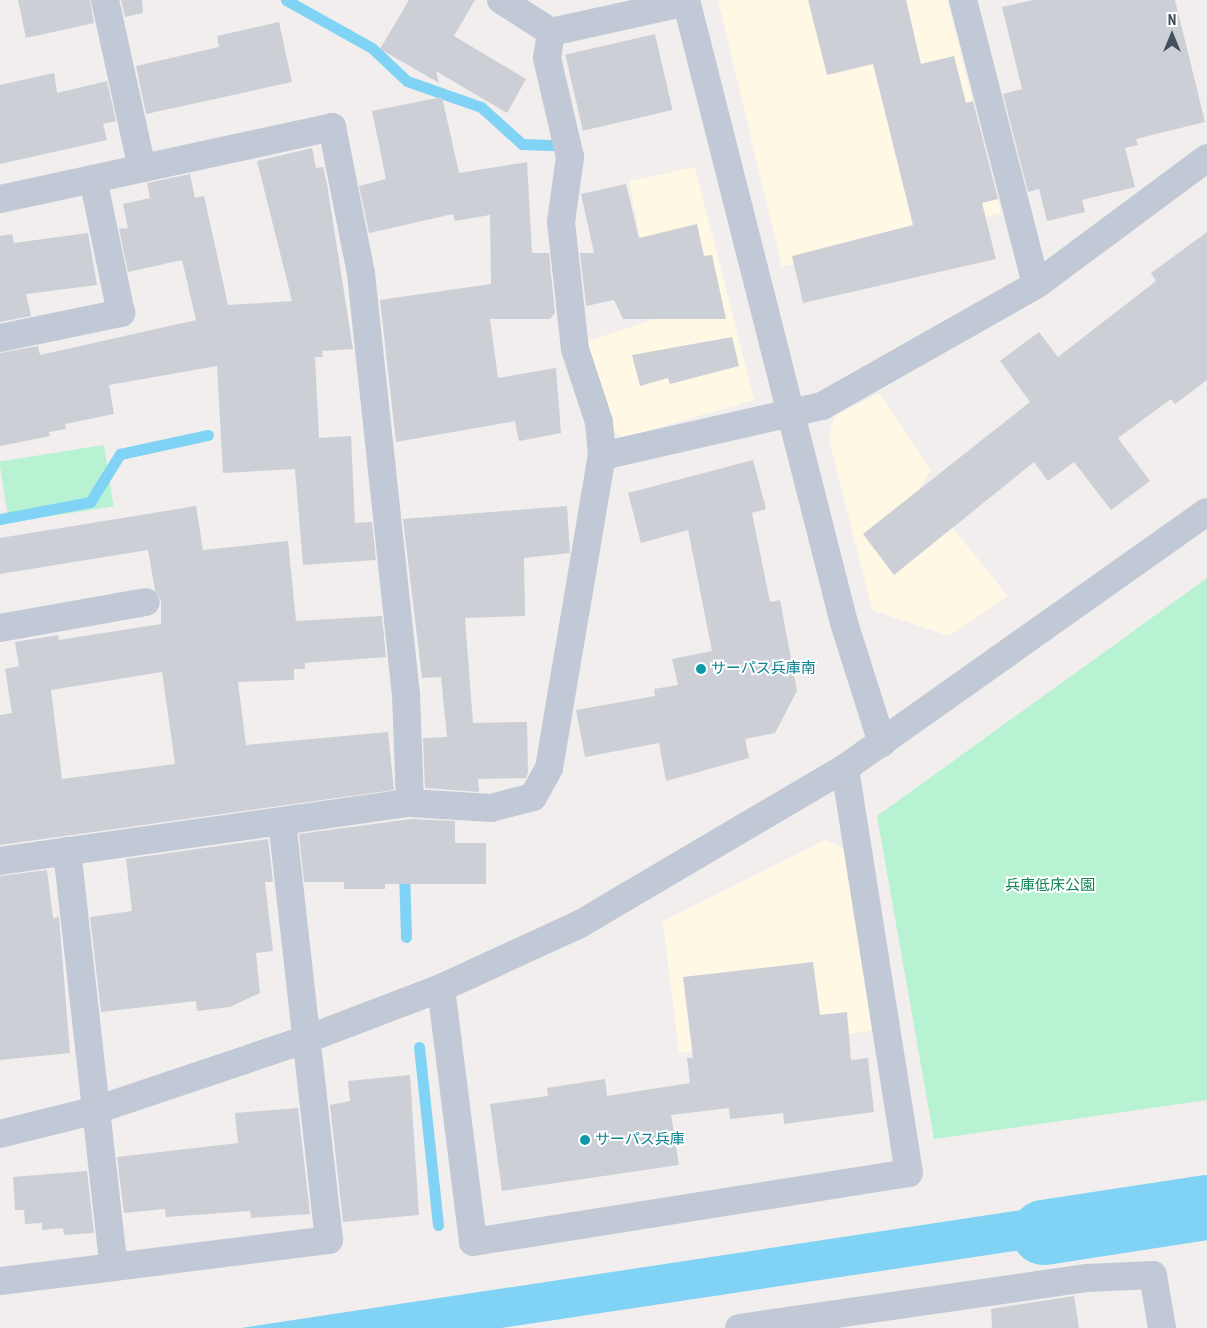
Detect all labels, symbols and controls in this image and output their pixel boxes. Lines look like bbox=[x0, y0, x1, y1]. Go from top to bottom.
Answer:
north arrow bbox=[1147, 10, 1197, 60]
text: N bbox=[1168, 12, 1176, 28]
place label: サーパス兵庫南 bbox=[711, 660, 816, 678]
marker: サーパス兵庫南 bbox=[695, 663, 707, 675]
park label: 兵庫低床公園 bbox=[1005, 877, 1095, 895]
place label: サーパス兵庫 bbox=[595, 1131, 685, 1149]
marker: サーパス兵庫 bbox=[579, 1134, 591, 1146]

